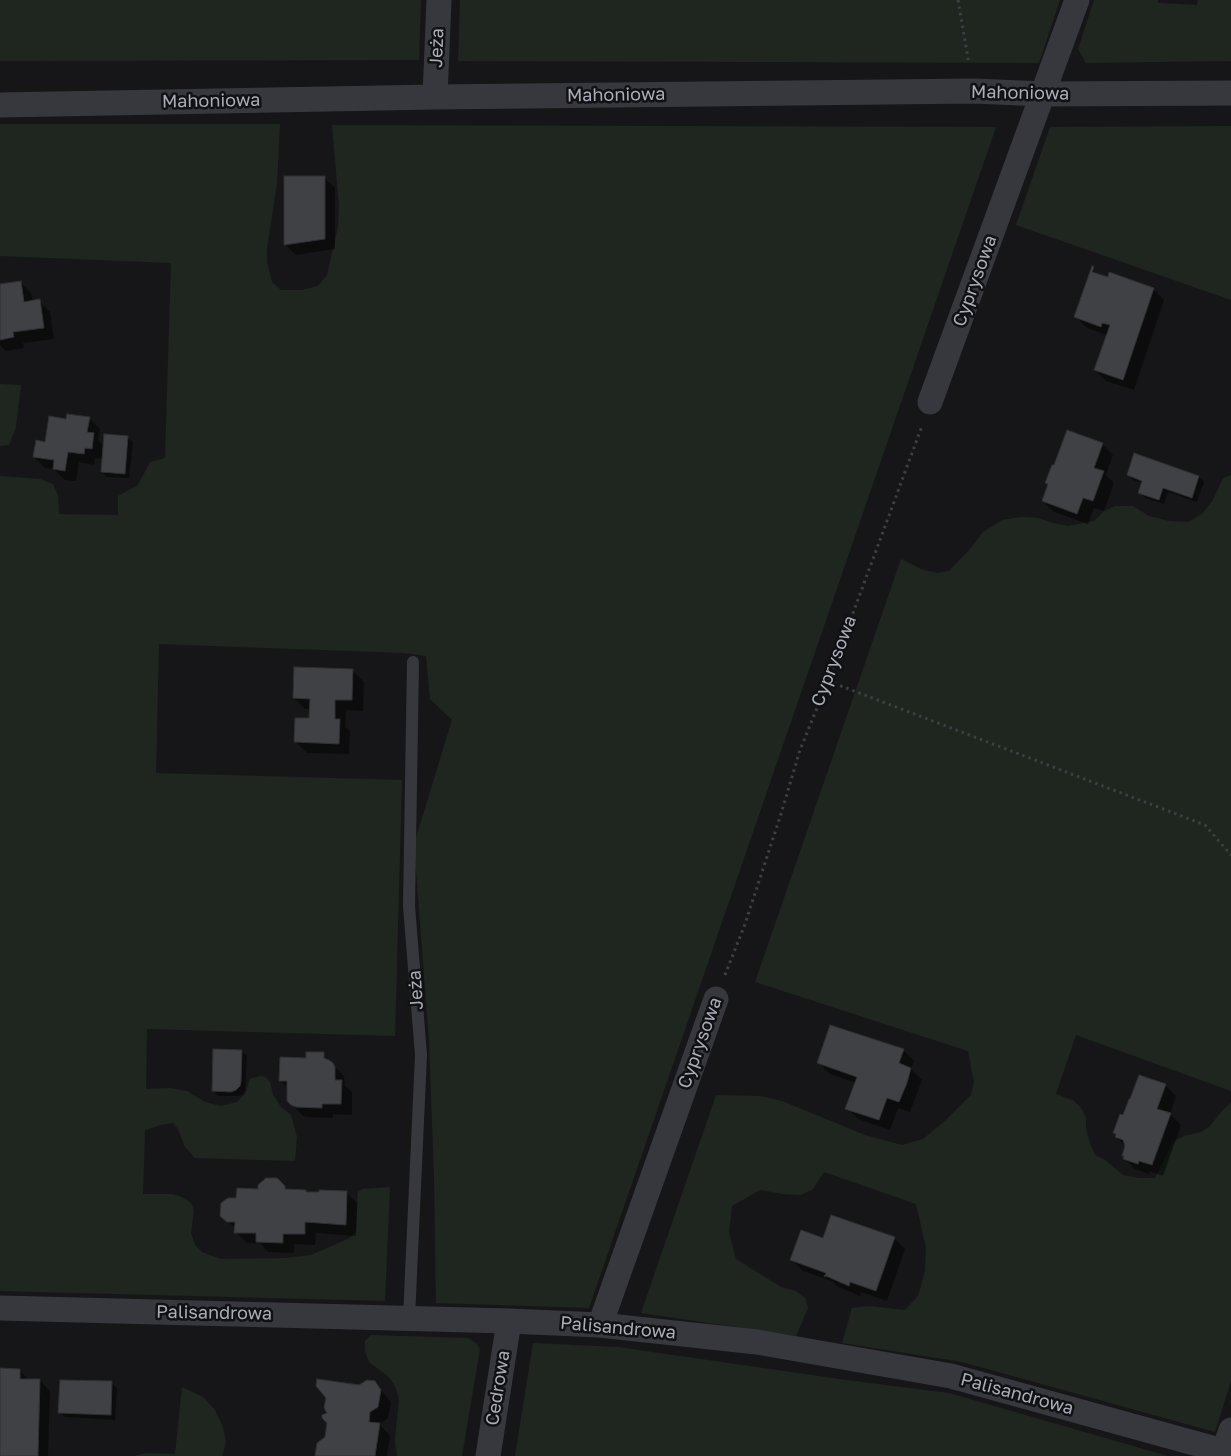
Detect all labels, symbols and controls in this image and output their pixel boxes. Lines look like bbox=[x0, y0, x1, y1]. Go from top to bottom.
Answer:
street label: Jeża bbox=[426, 28, 448, 68]
street label: Mahoniowa bbox=[971, 81, 1069, 105]
street label: Mahoniowa bbox=[567, 83, 665, 107]
street label: Mahoniowa bbox=[162, 89, 260, 113]
street label: Cyprysowa bbox=[949, 232, 1001, 330]
street label: Cyprysowa bbox=[807, 613, 861, 709]
street label: Jeża bbox=[404, 969, 428, 1011]
street label: Cyprysowa bbox=[674, 994, 726, 1092]
street label: Palisandrowa bbox=[156, 1301, 272, 1325]
street label: Palisandrowa bbox=[559, 1312, 677, 1344]
street label: Cedrowa bbox=[481, 1349, 515, 1427]
street label: Palisandrowa bbox=[958, 1369, 1076, 1419]

